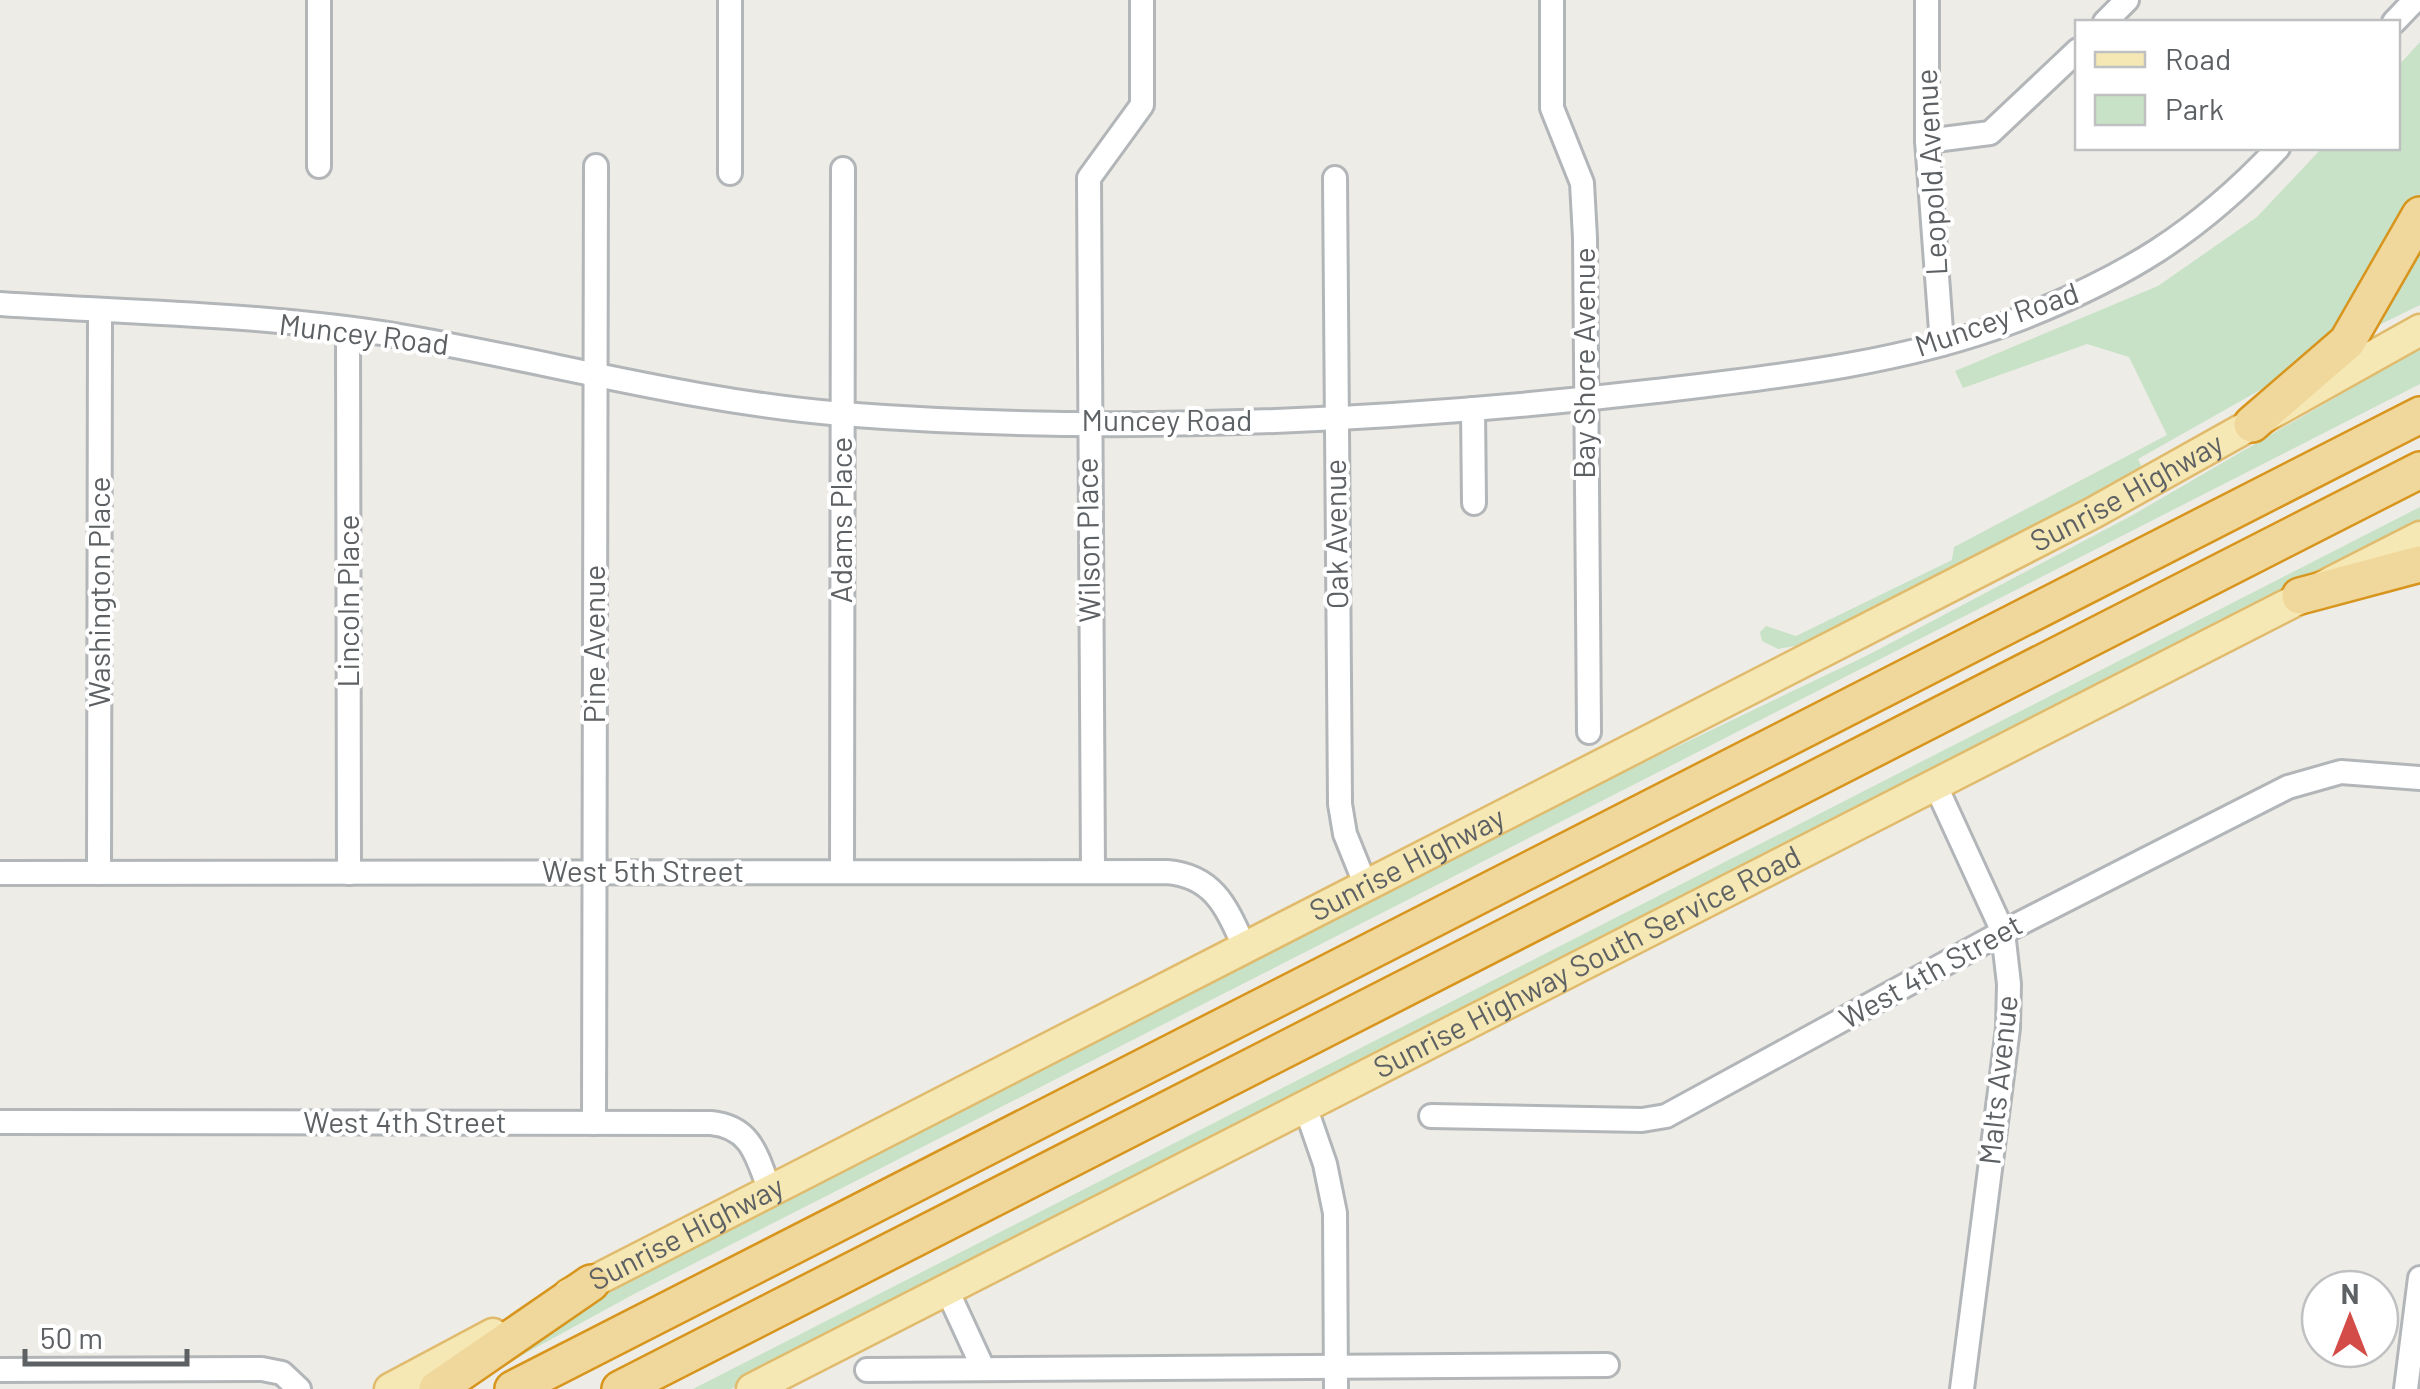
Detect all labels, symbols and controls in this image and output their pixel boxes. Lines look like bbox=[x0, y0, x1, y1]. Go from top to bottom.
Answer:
legend bbox=[2075, 20, 2400, 150]
text: Road bbox=[2165, 40, 2231, 76]
street label: Leopold Avenue bbox=[1907, 68, 1953, 276]
text: Park bbox=[2165, 90, 2224, 126]
street label: Bay Shore Avenue bbox=[1565, 247, 1601, 479]
street label: Muncey Road bbox=[1910, 273, 2083, 363]
street label: Muncey Road bbox=[277, 305, 451, 361]
street label: Muncey Road bbox=[1082, 401, 1252, 437]
street label: Sunrise Highway bbox=[2024, 424, 2229, 558]
street label: Adams Place bbox=[822, 437, 858, 603]
street label: Wilson Place bbox=[1068, 457, 1106, 623]
street label: Oak Avenue bbox=[1316, 459, 1354, 609]
street label: Washington Place bbox=[80, 476, 116, 708]
street label: Lincoln Place bbox=[329, 514, 365, 688]
street label: Pine Avenue bbox=[575, 565, 611, 723]
street label: Sunrise Highway bbox=[1303, 798, 1510, 928]
street label: Sunrise Highway South Service Road bbox=[1367, 837, 1806, 1084]
street label: West 5th Street bbox=[542, 852, 744, 888]
street label: West 4th Street bbox=[1832, 905, 2028, 1035]
street label: Malts Avenue bbox=[1970, 993, 2024, 1166]
street label: West 4th Street bbox=[303, 1103, 507, 1139]
street label: Sunrise Highway bbox=[582, 1167, 789, 1297]
north arrow bbox=[2300, 1269, 2400, 1369]
text: N bbox=[2341, 1276, 2359, 1310]
scale bar bbox=[25, 1304, 188, 1366]
text: 50 m bbox=[40, 1319, 103, 1355]

